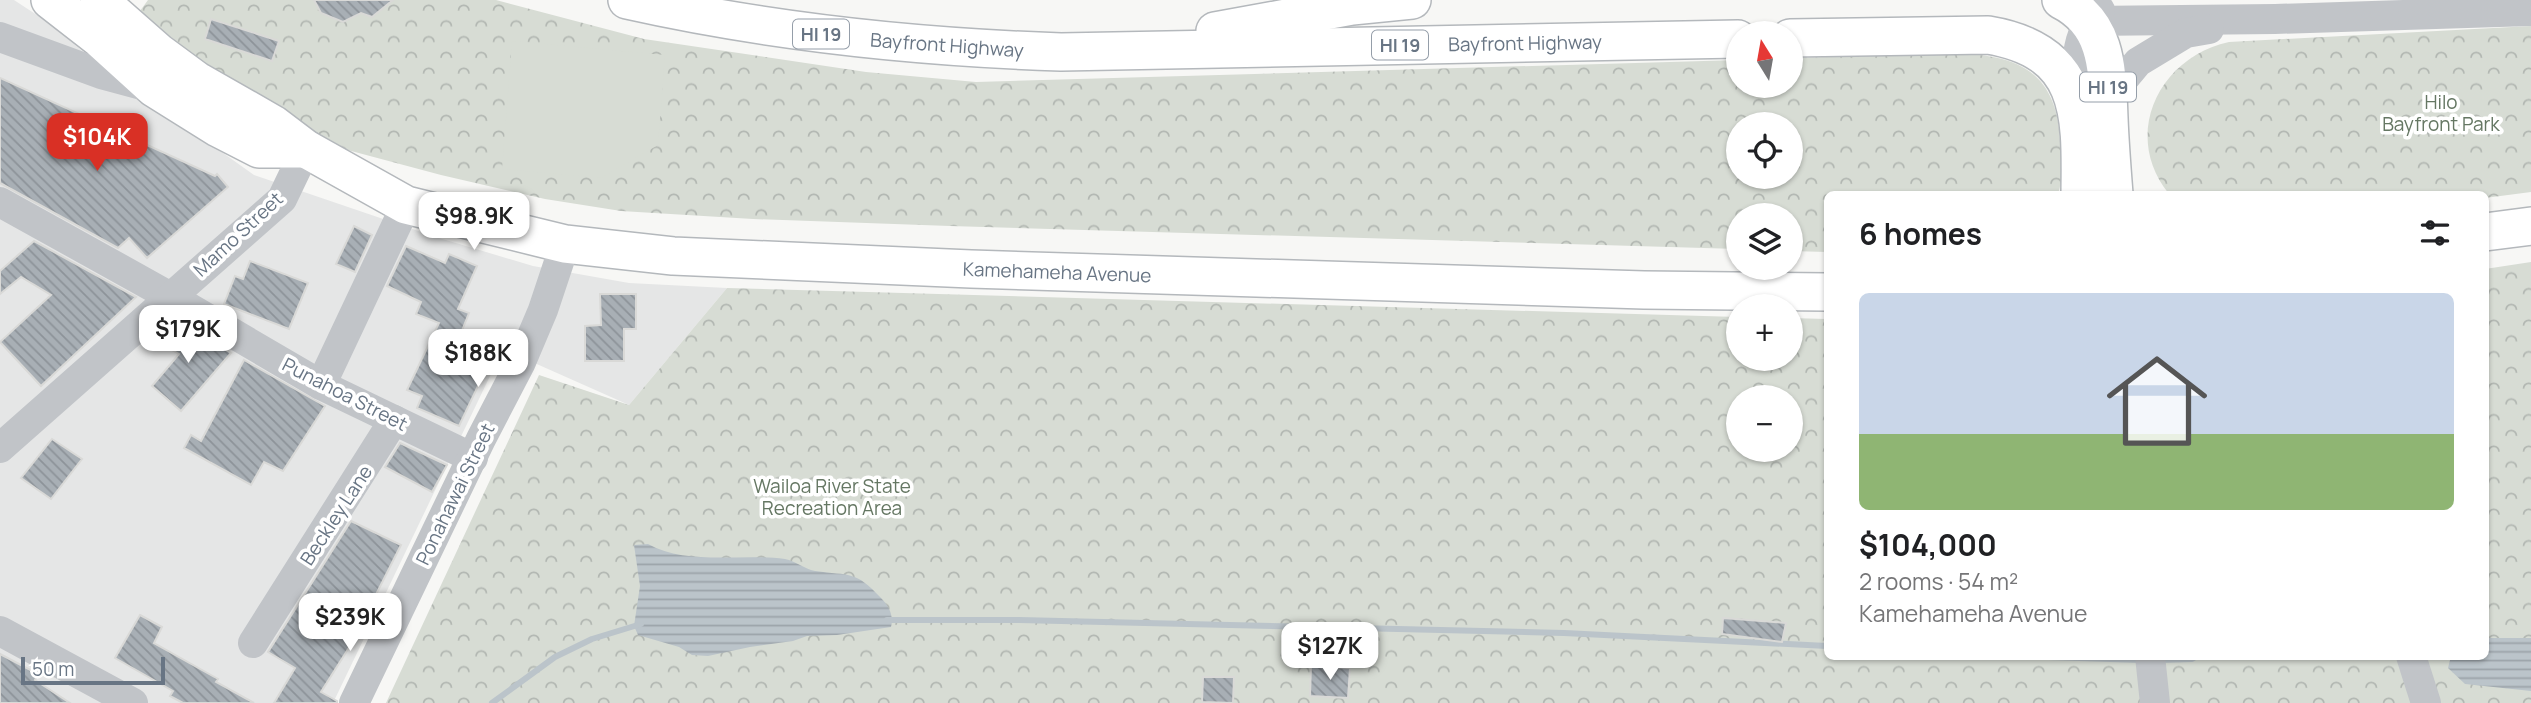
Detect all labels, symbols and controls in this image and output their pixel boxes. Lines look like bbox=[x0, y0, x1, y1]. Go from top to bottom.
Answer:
road number: HI 19 bbox=[793, 19, 849, 48]
north arrow bbox=[1726, 21, 1802, 98]
map controls bbox=[1726, 21, 1803, 462]
street label: Bayfront Highway bbox=[869, 27, 1025, 63]
street label: Bayfront Highway bbox=[1448, 29, 1602, 57]
road number: HI 19 bbox=[1372, 31, 1428, 60]
road number: HI 19 bbox=[2080, 72, 2136, 102]
park label: Hilo Bayfront Park bbox=[2382, 89, 2500, 137]
button: locate bbox=[1726, 112, 1803, 189]
pin: $104K bbox=[48, 114, 146, 173]
text: $104K bbox=[63, 120, 131, 152]
street label: Mamo Street bbox=[188, 186, 288, 282]
pin: $98.9K bbox=[417, 192, 531, 252]
text: $98.9K bbox=[435, 199, 513, 231]
button: layers bbox=[1726, 203, 1803, 280]
text: 6 homes bbox=[1859, 213, 1982, 254]
icon: filters bbox=[2416, 214, 2454, 252]
street label: Kamehameha Avenue bbox=[962, 256, 1152, 288]
button: + bbox=[1726, 294, 1803, 371]
pin: $179K bbox=[139, 306, 237, 365]
text: $179K bbox=[155, 312, 221, 344]
pin: $188K bbox=[429, 330, 527, 389]
text: $188K bbox=[444, 336, 512, 368]
icon: home bbox=[2094, 338, 2220, 464]
street label: Punahoa Street bbox=[278, 351, 412, 437]
button: − bbox=[1726, 385, 1803, 462]
street label: Ponahawai Street bbox=[409, 419, 501, 569]
street label: Beckley Lane bbox=[294, 460, 378, 570]
park label: Wailoa River State Recreation Area bbox=[753, 473, 911, 521]
text: $104,000 bbox=[1859, 524, 1997, 565]
text: 2 rooms · 54 m² bbox=[1859, 565, 2018, 597]
pin: $239K bbox=[301, 594, 399, 653]
text: Kamehameha Avenue bbox=[1859, 597, 2087, 629]
text: $239K bbox=[315, 600, 385, 632]
pin: $127K bbox=[1281, 622, 1379, 682]
text: $127K bbox=[1297, 629, 1363, 661]
scale bar bbox=[21, 654, 164, 686]
text: 50 m bbox=[32, 656, 74, 682]

